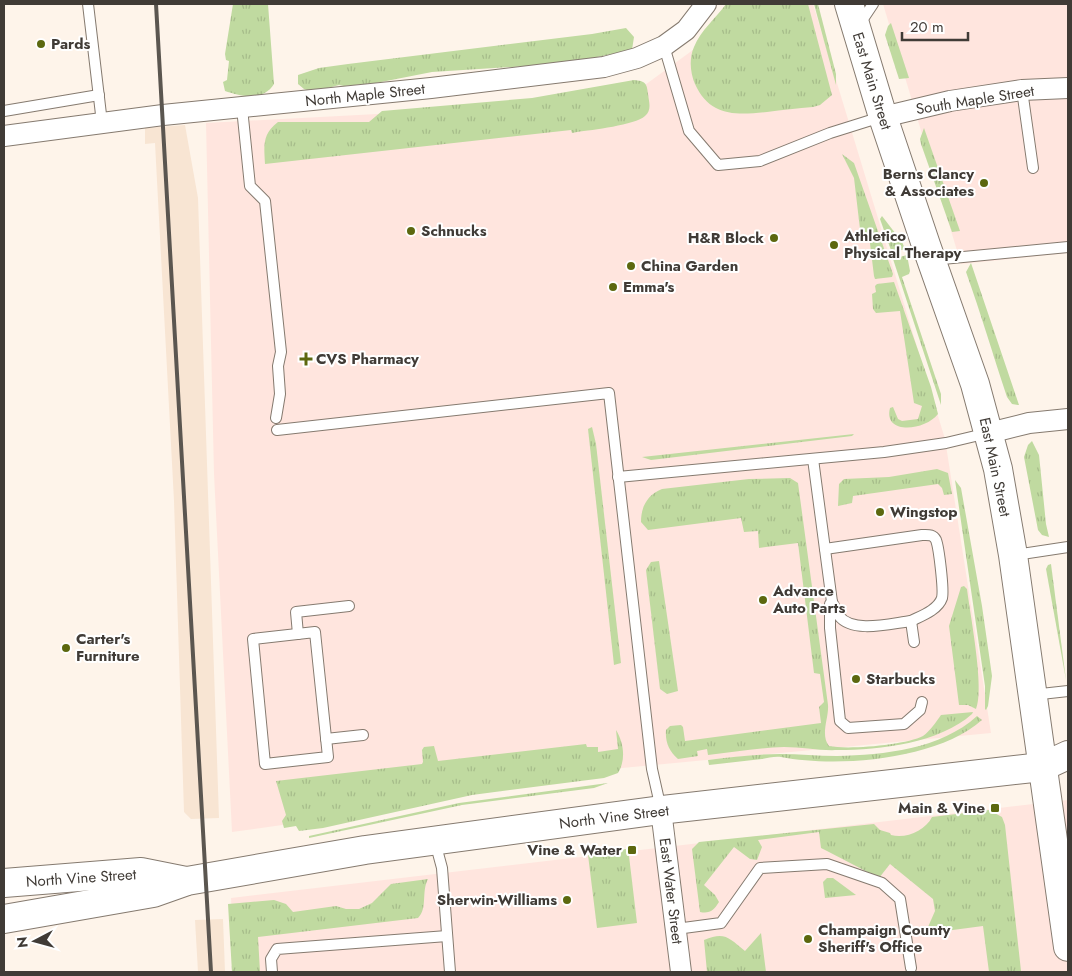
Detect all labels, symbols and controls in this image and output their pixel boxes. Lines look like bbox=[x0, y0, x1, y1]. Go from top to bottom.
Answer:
scale bar bbox=[902, 10, 968, 42]
text: 20 m bbox=[910, 16, 944, 38]
street label: East Main Street bbox=[847, 29, 897, 133]
place label: Pards bbox=[51, 33, 90, 55]
marker: Pards bbox=[35, 38, 47, 50]
street label: North Maple Street bbox=[304, 78, 426, 112]
street label: South Maple Street bbox=[914, 80, 1036, 120]
place label: Berns Clancy & Associates bbox=[883, 163, 974, 202]
marker: Berns Clancy & Associates bbox=[978, 177, 990, 189]
place label: Schnucks bbox=[421, 220, 487, 242]
marker: Schnucks bbox=[405, 225, 417, 237]
place label: Athletico Physical Therapy bbox=[843, 225, 961, 264]
place label: H&R Block bbox=[688, 227, 764, 249]
marker: H&R Block bbox=[768, 232, 780, 244]
marker: Athletico Physical Therapy bbox=[828, 239, 840, 251]
place label: China Garden bbox=[641, 255, 738, 277]
marker: China Garden bbox=[625, 260, 637, 272]
place label: Emma's bbox=[623, 276, 674, 298]
marker: Emma's bbox=[607, 281, 619, 293]
place label: CVS Pharmacy bbox=[316, 348, 419, 370]
marker: CVS Pharmacy bbox=[300, 353, 312, 365]
street label: East Main Street bbox=[974, 415, 1016, 519]
place label: Wingstop bbox=[890, 501, 958, 523]
marker: Wingstop bbox=[874, 506, 886, 518]
place label: Advance Auto Parts bbox=[772, 580, 845, 619]
marker: Advance Auto Parts bbox=[757, 594, 769, 606]
place label: Carter's Furniture bbox=[76, 628, 140, 667]
marker: Carter's Furniture bbox=[60, 642, 72, 654]
place label: Starbucks bbox=[866, 668, 935, 690]
marker: Starbucks bbox=[850, 673, 862, 685]
place label: Main & Vine bbox=[898, 797, 985, 819]
street label: North Vine Street bbox=[558, 799, 671, 835]
marker: Main & Vine bbox=[989, 802, 1001, 814]
street label: East Water Street bbox=[654, 837, 688, 946]
place label: Vine & Water bbox=[526, 839, 623, 861]
marker: Vine & Water bbox=[626, 844, 638, 856]
street label: North Vine Street bbox=[25, 863, 137, 893]
place label: Sherwin-Williams bbox=[437, 889, 557, 911]
marker: Sherwin-Williams bbox=[561, 894, 573, 906]
north arrow bbox=[10, 916, 60, 966]
place label: Champaign County Sheriff's Office bbox=[818, 919, 951, 958]
marker: Champaign County Sheriff's Office bbox=[802, 933, 814, 945]
text: N bbox=[12, 936, 33, 949]

